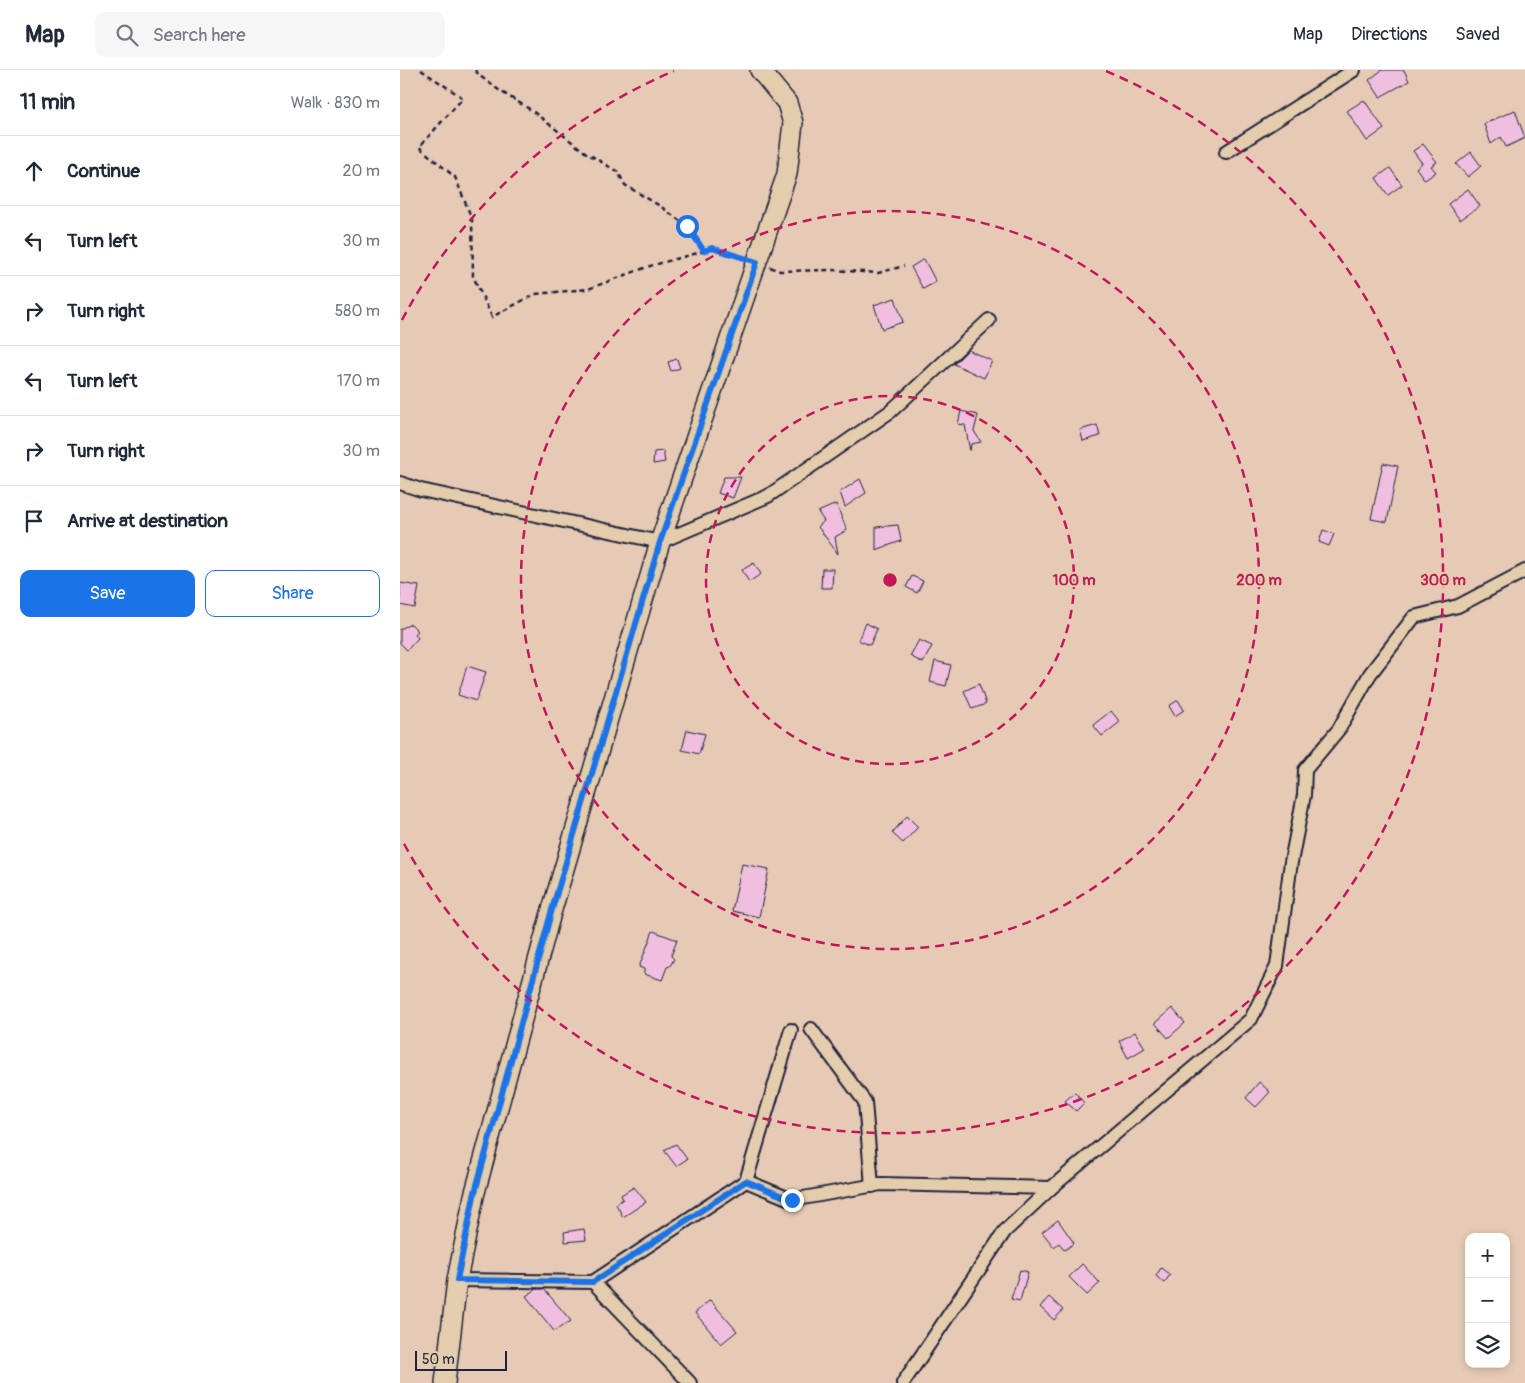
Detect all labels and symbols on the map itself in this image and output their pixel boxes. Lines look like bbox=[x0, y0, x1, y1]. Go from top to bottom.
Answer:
route start bbox=[676, 215, 699, 238]
centre of rings bbox=[881, 571, 899, 589]
text: 100 m bbox=[1053, 571, 1095, 590]
text: 200 m bbox=[1236, 571, 1282, 590]
text: 300 m bbox=[1420, 571, 1466, 590]
route end bbox=[781, 1189, 804, 1212]
scale bar bbox=[415, 1348, 508, 1371]

